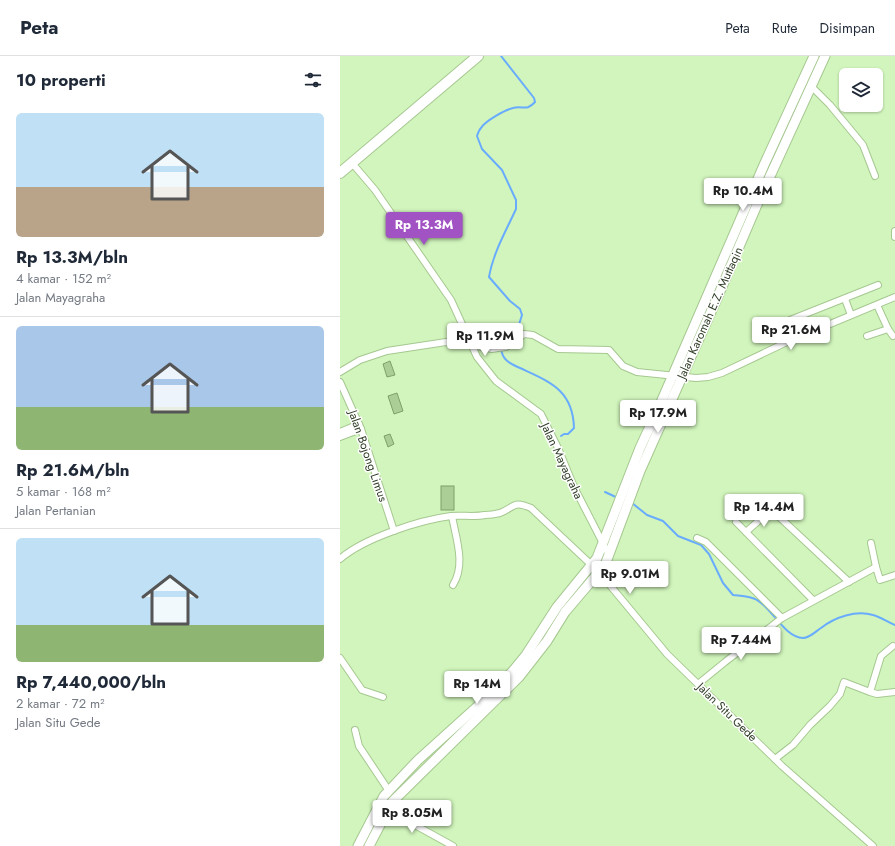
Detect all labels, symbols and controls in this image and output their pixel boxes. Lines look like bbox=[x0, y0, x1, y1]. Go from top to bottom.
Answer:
text: Peta bbox=[20, 14, 58, 41]
text: Peta bbox=[725, 18, 750, 38]
text: Rute bbox=[772, 18, 798, 38]
text: Disimpan bbox=[820, 18, 875, 38]
text: 10 properti bbox=[16, 68, 106, 92]
map controls bbox=[839, 68, 883, 112]
button: layers bbox=[839, 68, 883, 112]
icon: filters bbox=[302, 69, 324, 91]
icon: home bbox=[134, 139, 206, 211]
pin: Rp 10.4M bbox=[702, 178, 784, 212]
text: Rp 10.4M bbox=[713, 181, 773, 200]
pin: Rp 13.3M bbox=[383, 212, 465, 246]
text: Rp 13.3M bbox=[395, 215, 453, 234]
street label: Jalan Karomah E.Z. Muttaqin bbox=[672, 244, 747, 384]
text: Rp 13.3M/bln bbox=[16, 245, 128, 269]
text: 4 kamar · 152 m² bbox=[16, 269, 111, 288]
text: Jalan Mayagraha bbox=[16, 288, 105, 307]
pin: Rp 21.6M bbox=[750, 317, 832, 351]
text: Rp 21.6M bbox=[761, 320, 821, 339]
pin: Rp 11.9M bbox=[444, 323, 526, 357]
text: Rp 11.9M bbox=[456, 326, 514, 345]
icon: home bbox=[134, 352, 206, 424]
pin: Rp 17.9M bbox=[617, 400, 699, 434]
text: Rp 17.9M bbox=[629, 403, 687, 422]
street label: Jalan Bojong Limus bbox=[343, 406, 392, 504]
street label: Jalan Mayagraha bbox=[536, 418, 588, 502]
text: Rp 21.6M/bln bbox=[16, 458, 130, 482]
text: 5 kamar · 168 m² bbox=[16, 482, 111, 501]
pin: Rp 14.4M bbox=[723, 494, 805, 528]
text: Rp 14.4M bbox=[734, 497, 794, 516]
text: Jalan Pertanian bbox=[16, 501, 96, 520]
pin: Rp 9.01M bbox=[589, 561, 671, 595]
icon: home bbox=[134, 564, 206, 636]
text: Rp 9.01M bbox=[600, 564, 660, 583]
pin: Rp 7.44M bbox=[700, 627, 782, 661]
text: Rp 7.44M bbox=[711, 630, 771, 649]
text: Rp 7,440,000/bln bbox=[16, 670, 166, 694]
pin: Rp 14M bbox=[444, 671, 510, 705]
text: Rp 14M bbox=[453, 674, 501, 693]
street label: Jalan Situ Gede bbox=[691, 677, 761, 746]
text: 2 kamar · 72 m² bbox=[16, 694, 105, 713]
text: Jalan Situ Gede bbox=[16, 713, 101, 732]
pin: Rp 8.05M bbox=[371, 800, 453, 834]
text: Rp 8.05M bbox=[381, 803, 443, 822]

